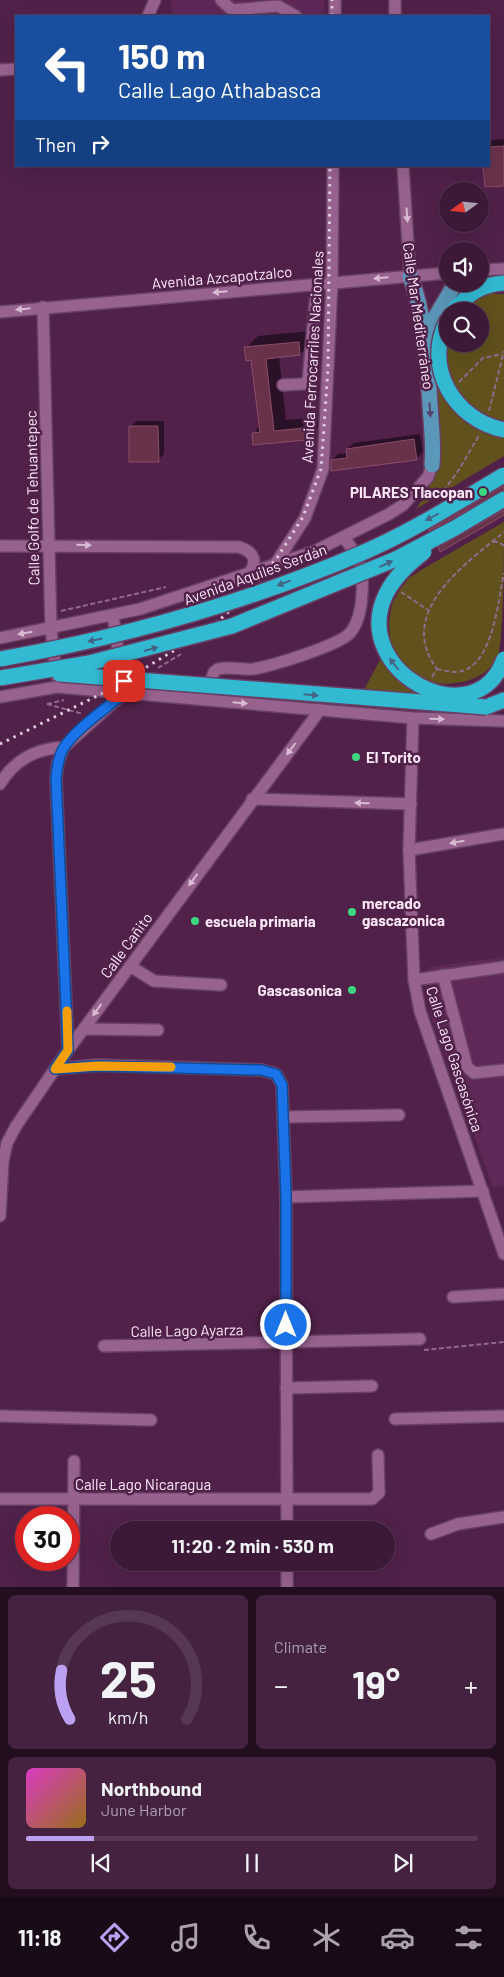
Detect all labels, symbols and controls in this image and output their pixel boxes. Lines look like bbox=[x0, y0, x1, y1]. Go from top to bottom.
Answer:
text: 150 m bbox=[118, 34, 205, 76]
icon: left bbox=[35, 35, 100, 100]
text: Calle Lago Athabasca bbox=[118, 76, 321, 102]
icon: right bbox=[86, 130, 114, 158]
text: Then bbox=[35, 133, 76, 156]
north arrow bbox=[439, 182, 489, 232]
map controls bbox=[439, 182, 489, 352]
one-way arrow bbox=[403, 207, 411, 223]
street label: Calle Mar Mediterráneo bbox=[400, 241, 438, 391]
button: sound bbox=[439, 242, 489, 292]
street label: Avenida Ferrocarriles Nacionales bbox=[297, 250, 327, 464]
street label: Avenida Azcapotzalco bbox=[151, 262, 293, 292]
one-way arrow bbox=[373, 275, 389, 283]
one-way arrow bbox=[211, 289, 227, 297]
button: search bbox=[439, 302, 489, 352]
one-way arrow bbox=[15, 305, 31, 313]
one-way arrow bbox=[427, 402, 435, 418]
street label: Calle Golfo de Tehuantepec bbox=[21, 410, 43, 586]
place label: PILARES Tlacopan bbox=[350, 483, 473, 501]
marker: PILARES Tlacopan bbox=[477, 486, 489, 498]
one-way arrow bbox=[424, 513, 439, 521]
street label: Avenida Aquiles Serdán bbox=[181, 540, 329, 608]
one-way arrow bbox=[76, 541, 92, 549]
one-way arrow bbox=[379, 560, 393, 568]
one-way arrow bbox=[276, 580, 291, 588]
one-way arrow bbox=[17, 630, 33, 638]
one-way arrow bbox=[87, 636, 102, 644]
one-way arrow bbox=[143, 644, 158, 652]
one-way arrow bbox=[389, 657, 399, 671]
pin bbox=[103, 660, 145, 702]
icon: arrive bbox=[110, 667, 138, 695]
one-way arrow bbox=[304, 691, 320, 699]
one-way arrow bbox=[232, 700, 248, 708]
one-way arrow bbox=[429, 715, 445, 723]
one-way arrow bbox=[285, 742, 296, 755]
place label: El Torito bbox=[366, 748, 421, 766]
marker: El Torito bbox=[350, 751, 362, 763]
one-way arrow bbox=[354, 798, 370, 806]
one-way arrow bbox=[448, 838, 464, 846]
one-way arrow bbox=[189, 873, 199, 886]
place label: mercado gascazonica bbox=[362, 894, 445, 929]
marker: mercado gascazonica bbox=[346, 906, 358, 918]
street label: Calle Cañito bbox=[96, 909, 156, 981]
place label: escuela primaria bbox=[205, 912, 316, 930]
marker: escuela primaria bbox=[189, 915, 201, 927]
place label: Gascasonica bbox=[258, 981, 342, 999]
marker: Gascasonica bbox=[346, 984, 358, 996]
street label: Calle Lago Gascasónica bbox=[423, 984, 487, 1134]
one-way arrow bbox=[92, 1004, 102, 1017]
position arrow bbox=[259, 1298, 311, 1350]
street label: Calle Lago Ayarza bbox=[130, 1320, 244, 1340]
street label: Calle Lago Nicaragua bbox=[75, 1475, 211, 1493]
speed limit sign: 30 bbox=[15, 1506, 80, 1571]
text: 11:20 · 2 min · 530 m bbox=[171, 1534, 334, 1557]
text: Climate bbox=[274, 1637, 327, 1656]
text: 25 bbox=[99, 1646, 157, 1708]
text: 19° bbox=[352, 1661, 400, 1707]
text: − bbox=[274, 1668, 288, 1702]
text: + bbox=[464, 1668, 478, 1702]
text: km/h bbox=[108, 1706, 148, 1728]
text: Northbound bbox=[101, 1777, 202, 1800]
text: June Harbor bbox=[101, 1800, 187, 1819]
icon: previous bbox=[87, 1849, 115, 1877]
icon: pause bbox=[238, 1849, 266, 1877]
icon: next bbox=[389, 1849, 417, 1877]
icon: directions bbox=[97, 1920, 132, 1955]
icon: music bbox=[168, 1920, 203, 1955]
icon: phone bbox=[239, 1920, 274, 1955]
icon: climate bbox=[309, 1920, 344, 1955]
icon: car bbox=[380, 1920, 415, 1955]
icon: filters bbox=[451, 1920, 486, 1955]
text: 11:18 bbox=[18, 1924, 61, 1950]

